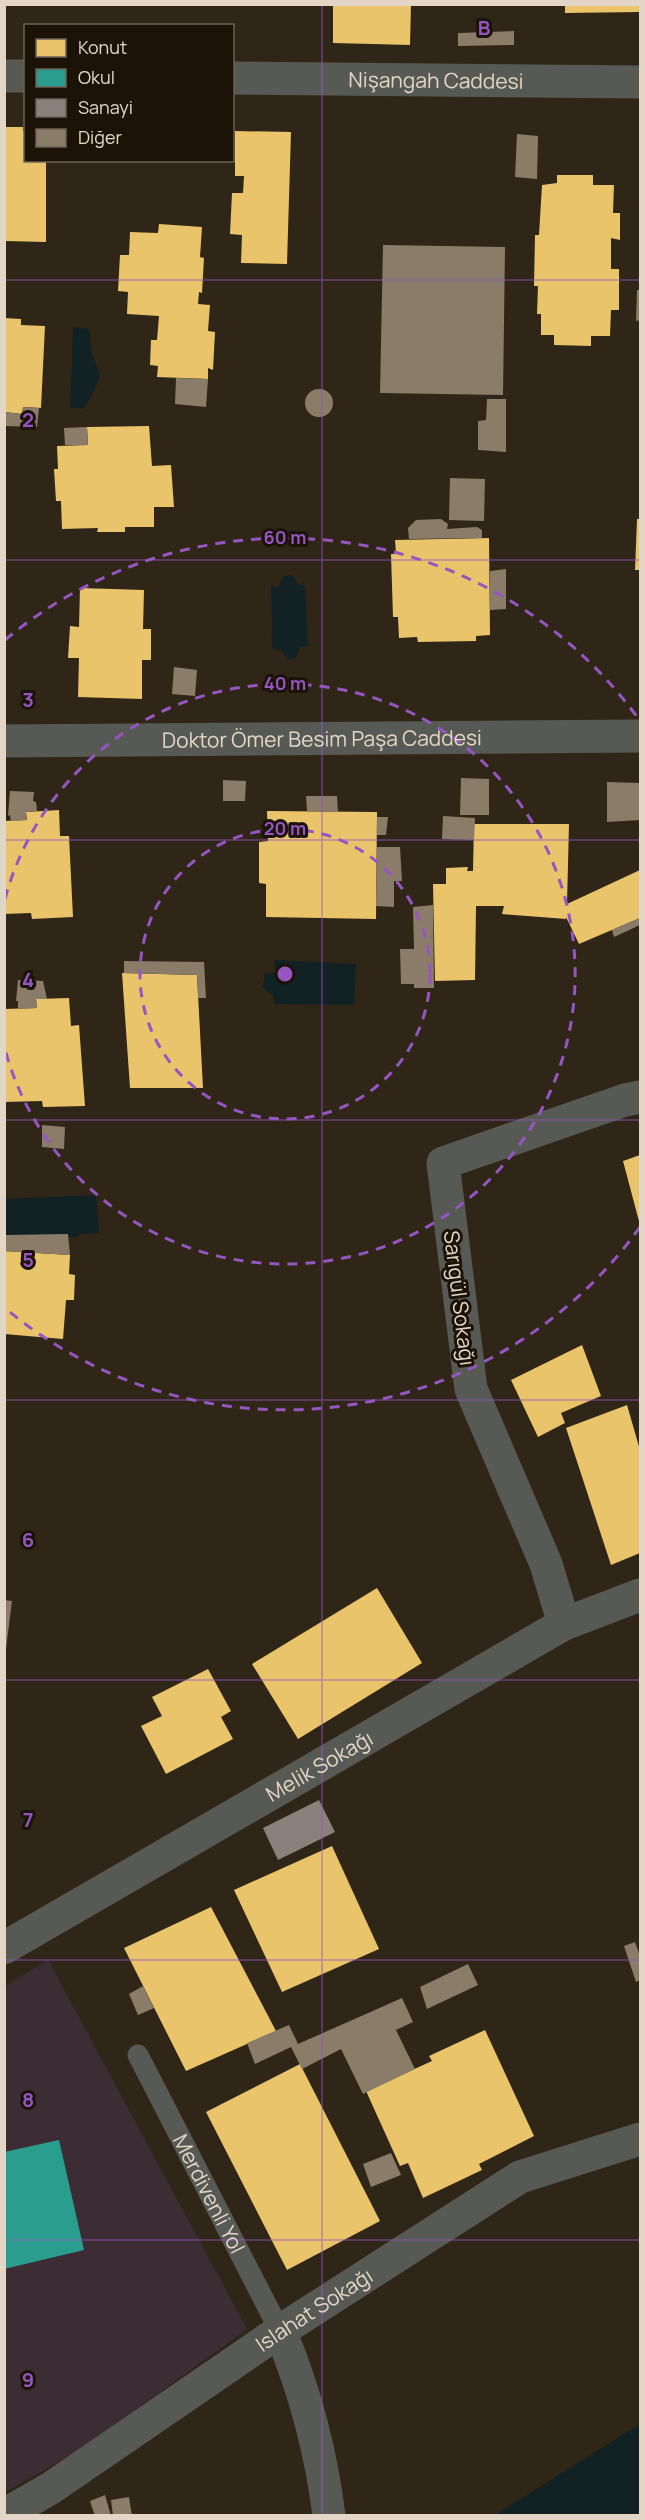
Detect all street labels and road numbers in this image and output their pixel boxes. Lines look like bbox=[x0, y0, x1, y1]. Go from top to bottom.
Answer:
street label: Nişangah Caddesi bbox=[348, 65, 524, 95]
street label: Doktor Ömer Besim Paşa Caddesi bbox=[162, 723, 482, 754]
street label: Sarıgül Sokağı bbox=[438, 1229, 482, 1367]
street label: Melik Sokağı bbox=[260, 1724, 378, 1808]
street label: Merdivenli Yol bbox=[167, 2129, 252, 2258]
street label: Islahat Sokağı bbox=[250, 2261, 378, 2358]

